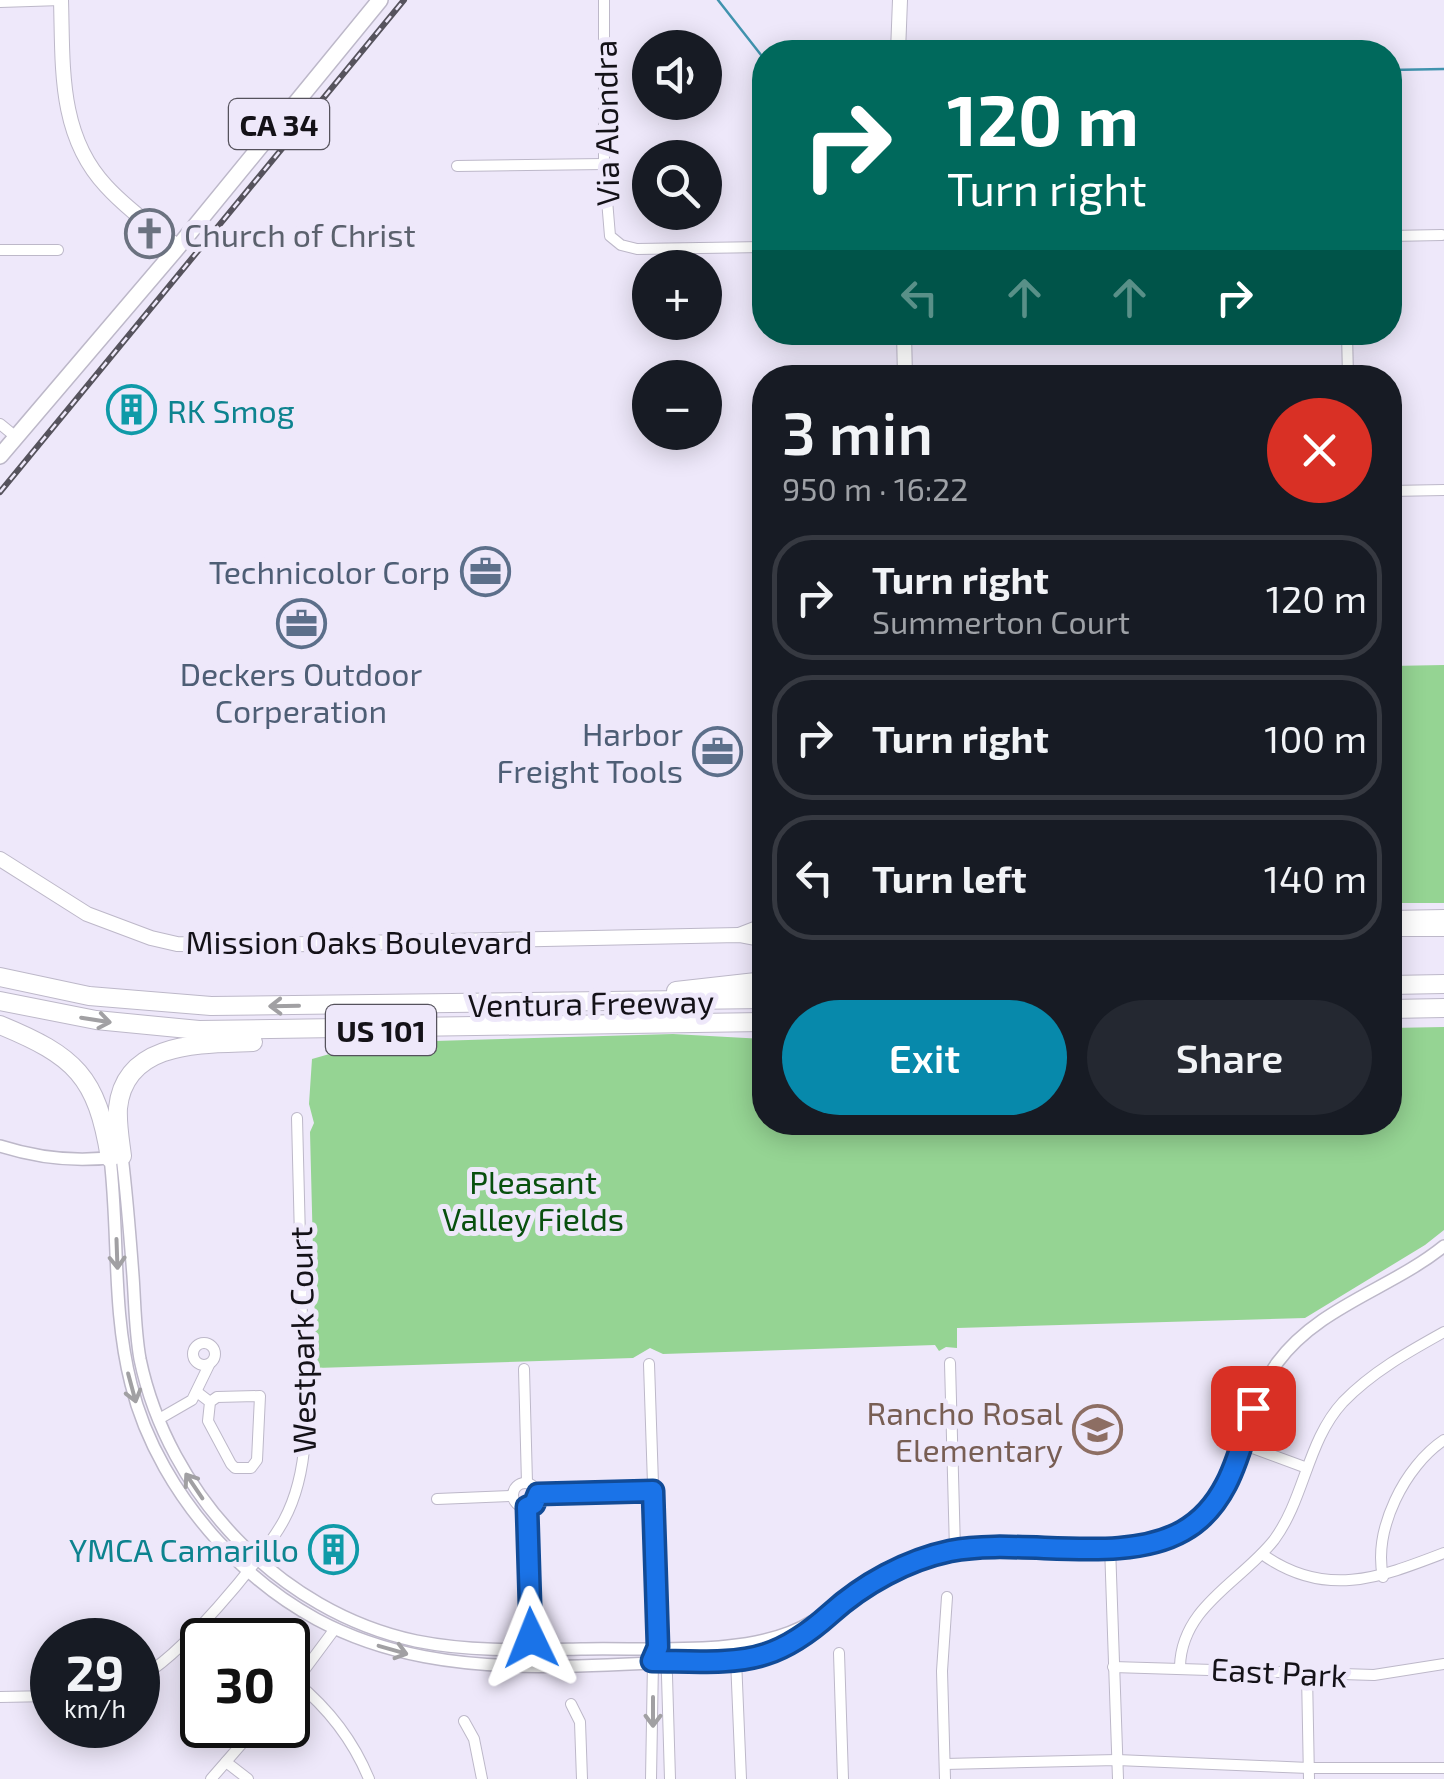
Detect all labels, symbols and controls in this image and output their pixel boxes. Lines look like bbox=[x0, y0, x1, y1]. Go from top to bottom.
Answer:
map controls bbox=[632, 30, 722, 450]
button: sound bbox=[632, 30, 722, 120]
street label: Via Alondra bbox=[585, 40, 625, 206]
text: 120 m bbox=[947, 76, 1139, 160]
icon: right bbox=[782, 80, 912, 210]
road number: CA 34 bbox=[229, 99, 329, 149]
button: search bbox=[632, 140, 722, 230]
text: Turn right bbox=[947, 161, 1147, 215]
church icon: Church of Christ bbox=[123, 208, 175, 260]
place label: Church of Christ bbox=[184, 215, 416, 253]
button: + bbox=[632, 250, 722, 340]
icon: left bbox=[892, 270, 947, 325]
icon: ahead bbox=[997, 270, 1052, 325]
icon: ahead bbox=[1102, 270, 1157, 325]
icon: right bbox=[1207, 270, 1262, 325]
button: − bbox=[632, 360, 722, 450]
building icon: RK Smog bbox=[106, 384, 158, 436]
place label: RK Smog bbox=[167, 391, 295, 429]
text: 3 min bbox=[782, 395, 933, 467]
button: close bbox=[1267, 398, 1372, 503]
text: 950 m · 16:22 bbox=[782, 469, 968, 507]
office icon: Technicolor Corp bbox=[459, 545, 511, 597]
place label: Technicolor Corp bbox=[209, 552, 450, 590]
text: Turn right bbox=[872, 556, 1049, 602]
icon: right bbox=[787, 570, 842, 625]
text: 120 m bbox=[1266, 575, 1367, 621]
office icon: Deckers Outdoor Corperation bbox=[275, 597, 327, 649]
text: Summerton Court bbox=[872, 602, 1130, 640]
place label: Deckers Outdoor Corperation bbox=[180, 654, 422, 729]
icon: right bbox=[787, 710, 842, 765]
place label: Harbor Freight Tools bbox=[497, 714, 683, 789]
text: Turn right bbox=[872, 715, 1049, 761]
text: 100 m bbox=[1264, 715, 1367, 761]
office icon: Harbor Freight Tools bbox=[692, 725, 744, 777]
icon: left bbox=[787, 850, 842, 905]
text: Turn left bbox=[872, 855, 1027, 901]
text: 140 m bbox=[1264, 855, 1367, 901]
street label: Mission Oaks Boulevard bbox=[185, 922, 533, 960]
street label: Ventura Freeway bbox=[468, 981, 715, 1023]
one-way arrow bbox=[268, 996, 300, 1015]
button: Exit bbox=[782, 1000, 1067, 1115]
button: Share bbox=[1087, 1000, 1372, 1115]
road number: US 101 bbox=[326, 1005, 436, 1055]
one-way arrow bbox=[79, 1011, 111, 1029]
park label: Pleasant Valley Fields bbox=[442, 1162, 624, 1237]
street label: Westpark Court bbox=[280, 1226, 322, 1454]
one-way arrow bbox=[107, 1237, 126, 1269]
pin bbox=[1211, 1366, 1296, 1451]
one-way arrow bbox=[124, 1372, 143, 1404]
icon: arrive bbox=[1226, 1381, 1281, 1436]
place label: Rancho Rosal Elementary bbox=[866, 1393, 1063, 1468]
school or university icon: Rancho Rosal Elementary bbox=[1072, 1404, 1124, 1456]
one-way arrow bbox=[184, 1472, 205, 1500]
building icon: YMCA Camarillo bbox=[308, 1523, 360, 1575]
place label: YMCA Camarillo bbox=[69, 1530, 299, 1568]
position arrow bbox=[479, 1586, 583, 1690]
speed limit sign: 30 bbox=[180, 1618, 310, 1748]
text: 29 bbox=[66, 1641, 124, 1701]
one-way arrow bbox=[377, 1642, 408, 1660]
street label: East Park bbox=[1210, 1648, 1348, 1694]
text: km/h bbox=[64, 1693, 126, 1723]
one-way arrow bbox=[644, 1696, 662, 1728]

